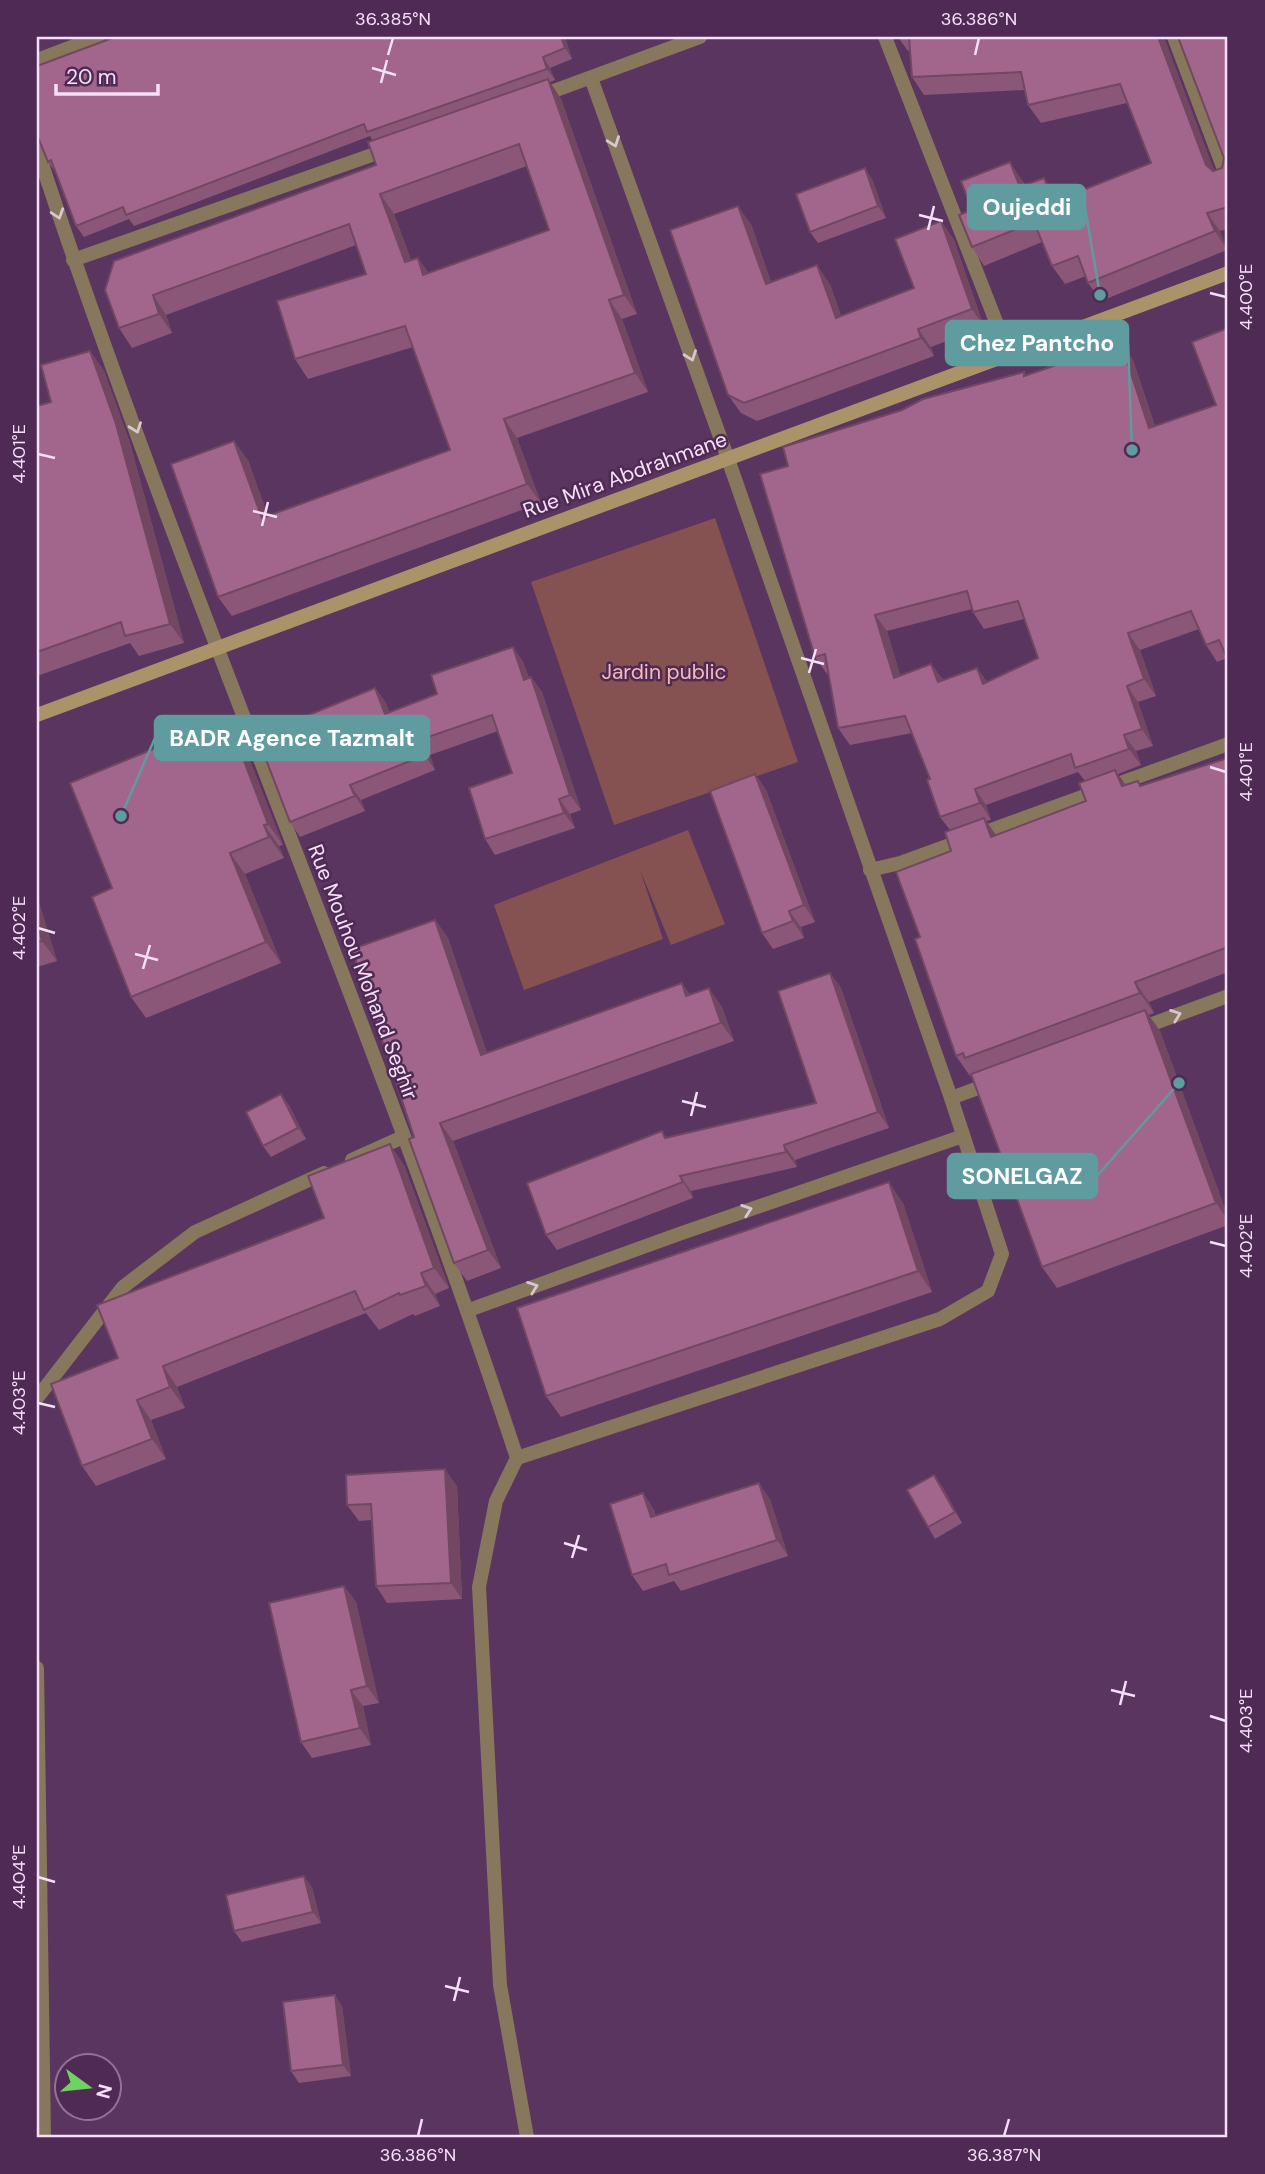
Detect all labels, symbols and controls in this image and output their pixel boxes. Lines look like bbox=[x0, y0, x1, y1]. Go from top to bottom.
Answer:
text: 36.385°N bbox=[355, 7, 431, 31]
text: 36.386°N bbox=[941, 7, 1017, 31]
scale bar bbox=[56, 52, 158, 96]
text: 20 m bbox=[66, 63, 117, 91]
one-way arrow bbox=[606, 135, 620, 147]
callout: Oujeddi bbox=[968, 185, 1085, 229]
text: Oujeddi bbox=[983, 192, 1071, 222]
one-way arrow bbox=[50, 207, 64, 220]
text: 4.400°E bbox=[1234, 264, 1258, 330]
callout: Chez Pantcho bbox=[946, 321, 1128, 365]
text: Chez Pantcho bbox=[960, 328, 1114, 358]
one-way arrow bbox=[683, 349, 697, 361]
one-way arrow bbox=[127, 421, 141, 433]
text: 4.401°E bbox=[7, 424, 31, 484]
street label: Rue Mira Abdrahmane bbox=[519, 425, 731, 525]
park label: Jardin public bbox=[601, 658, 727, 686]
callout: BADR Agence Tazmalt bbox=[155, 716, 429, 760]
text: BADR Agence Tazmalt bbox=[169, 723, 415, 753]
text: 4.401°E bbox=[1234, 742, 1258, 802]
street label: Rue Mouhou Mohand Seghir bbox=[301, 840, 425, 1104]
text: 4.402°E bbox=[7, 896, 31, 960]
one-way arrow bbox=[1169, 1009, 1181, 1023]
callout: SONELGAZ bbox=[948, 1154, 1097, 1198]
text: SONELGAZ bbox=[962, 1161, 1082, 1191]
one-way arrow bbox=[740, 1204, 753, 1218]
text: 4.402°E bbox=[1234, 1214, 1258, 1278]
one-way arrow bbox=[526, 1281, 538, 1295]
text: 4.403°E bbox=[7, 1371, 31, 1435]
text: 4.403°E bbox=[1234, 1689, 1258, 1753]
text: 4.404°E bbox=[7, 1845, 31, 1910]
north arrow bbox=[52, 2052, 122, 2122]
text: N bbox=[90, 2081, 118, 2101]
text: 36.386°N bbox=[380, 2143, 456, 2167]
text: 36.387°N bbox=[967, 2143, 1041, 2167]

